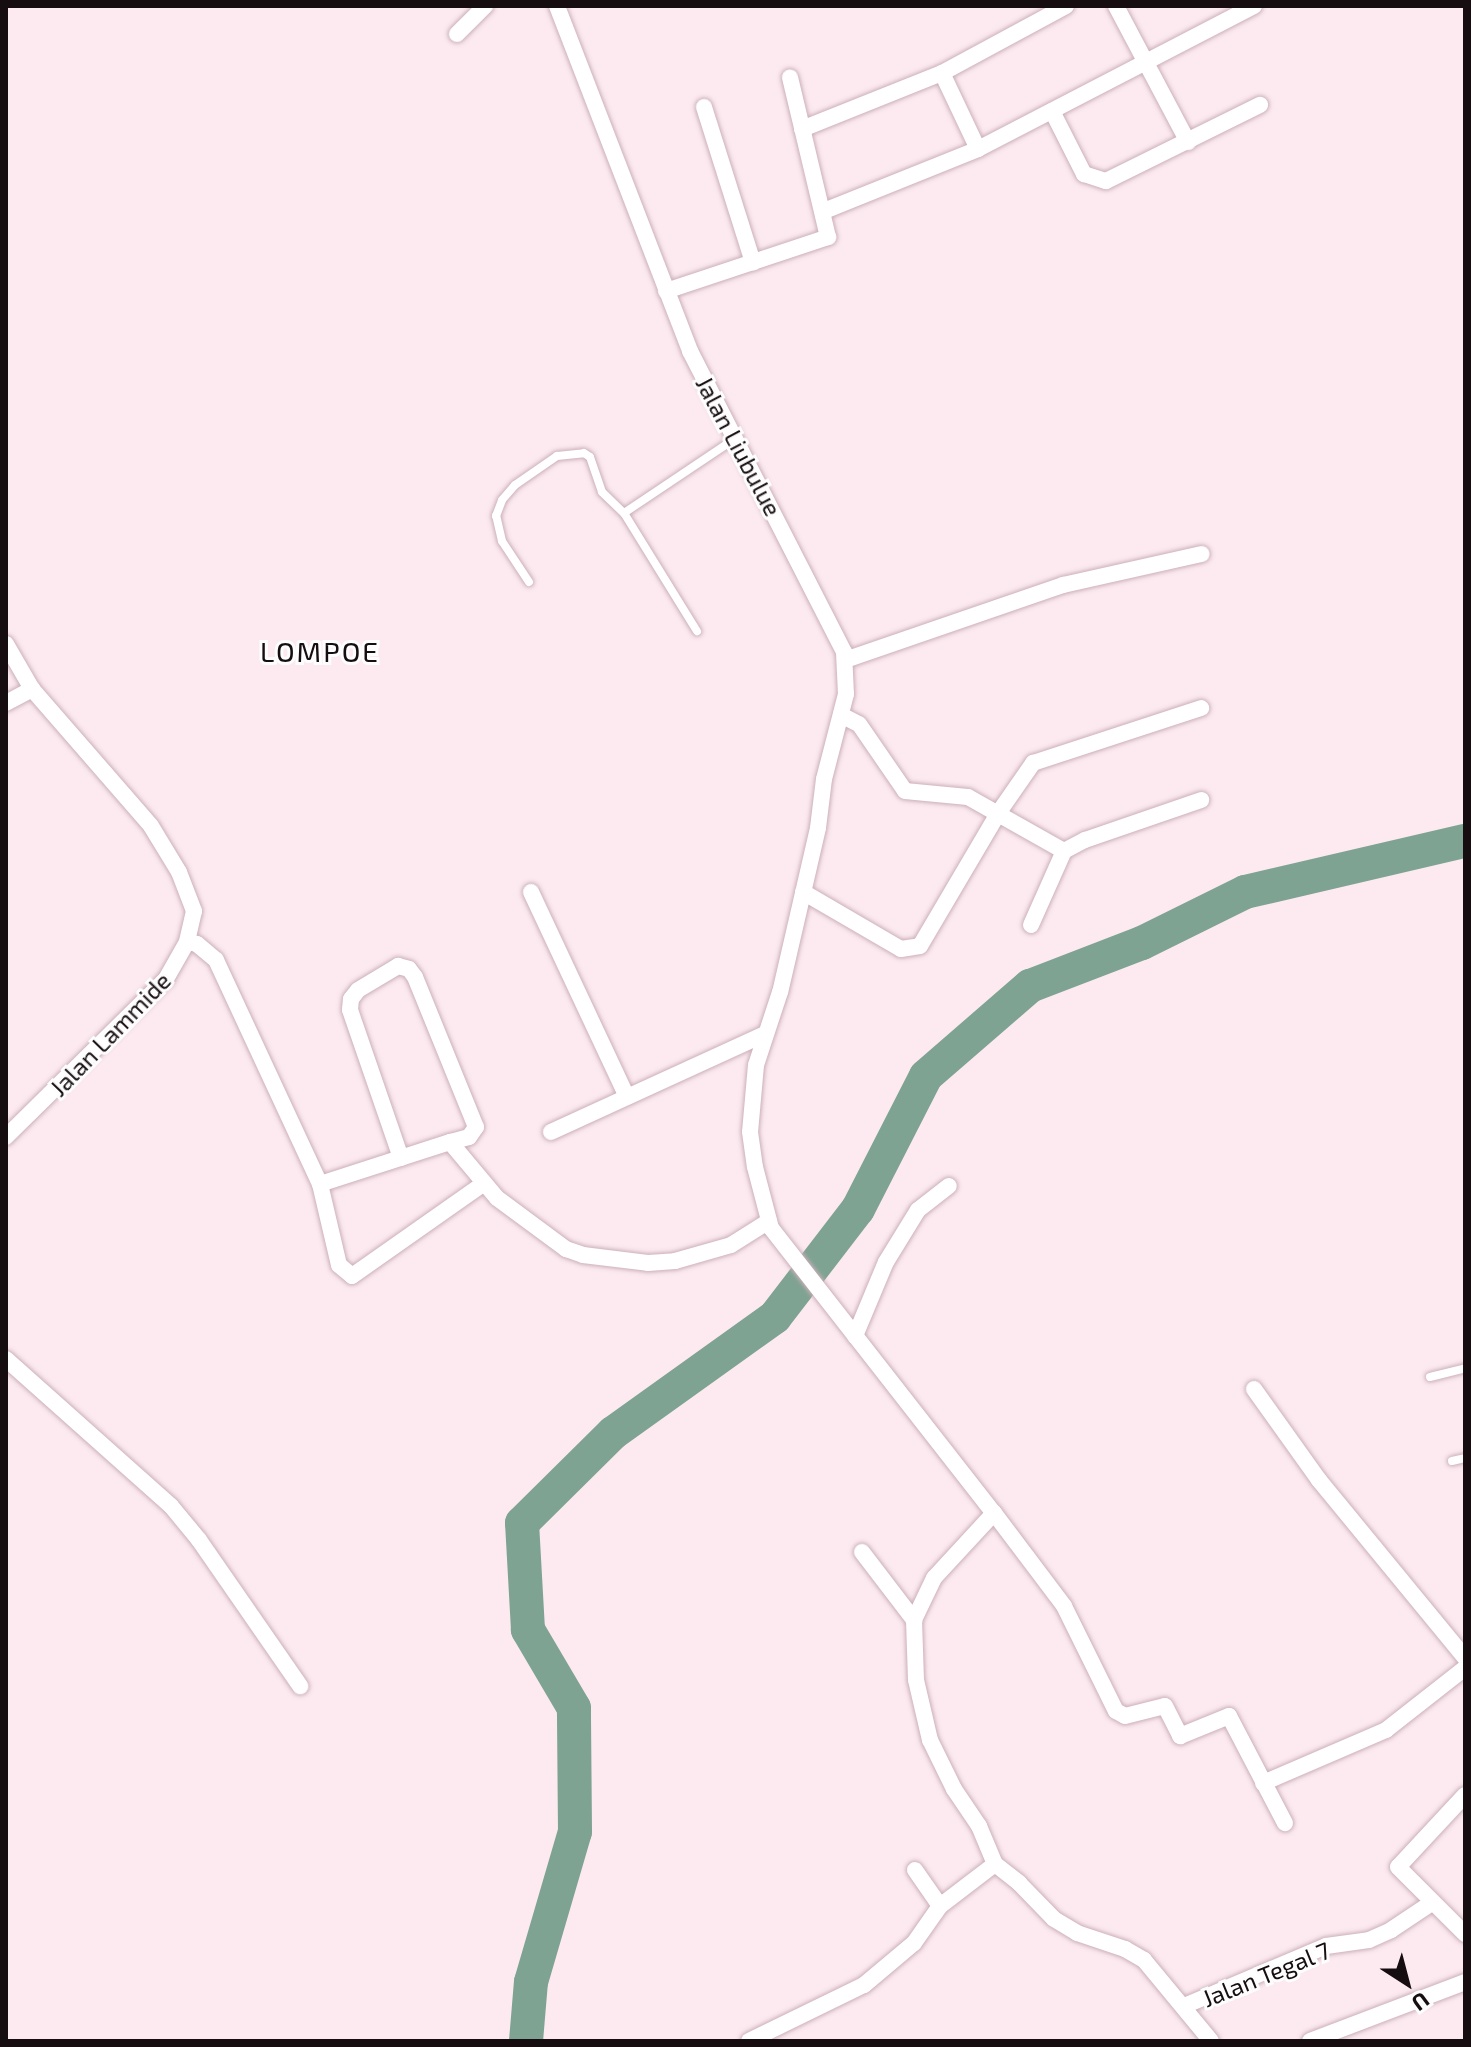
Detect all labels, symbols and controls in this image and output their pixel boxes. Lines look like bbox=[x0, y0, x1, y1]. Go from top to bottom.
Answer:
street label: Jalan Liubulue bbox=[690, 371, 788, 521]
district label: LOMPOE bbox=[260, 634, 380, 668]
street label: Jalan Lammide bbox=[44, 966, 176, 1102]
street label: Jalan Tegal 7 bbox=[1197, 1935, 1335, 2013]
north arrow bbox=[1367, 1943, 1447, 2023]
text: U bbox=[1407, 1987, 1435, 2017]

